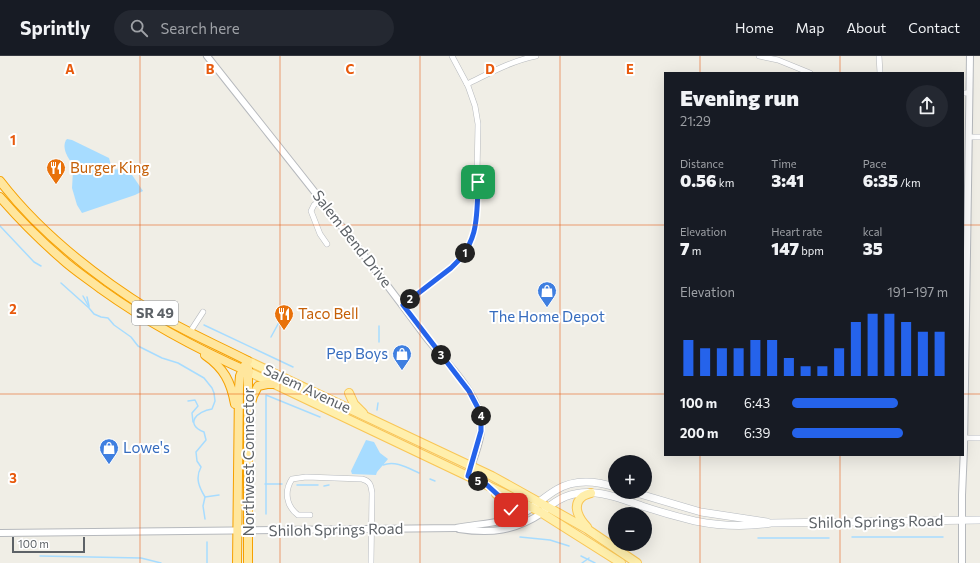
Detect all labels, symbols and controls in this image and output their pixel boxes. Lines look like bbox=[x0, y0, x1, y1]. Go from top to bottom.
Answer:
search box bbox=[114, 10, 394, 46]
text: Sprintly bbox=[20, 16, 90, 39]
icon: search bbox=[128, 17, 150, 39]
text: Search here bbox=[160, 19, 240, 37]
text: Home bbox=[735, 19, 774, 36]
text: Map bbox=[796, 19, 824, 36]
text: About bbox=[846, 19, 886, 36]
text: Contact bbox=[908, 19, 960, 36]
text: A bbox=[65, 61, 75, 77]
text: B bbox=[206, 61, 215, 77]
text: C bbox=[346, 61, 355, 77]
text: D bbox=[485, 61, 495, 77]
text: E bbox=[626, 61, 634, 77]
text: Evening run bbox=[680, 84, 799, 111]
button: share bbox=[906, 85, 948, 127]
text: 21:29 bbox=[680, 113, 711, 129]
text: 1 bbox=[10, 132, 16, 148]
restaurant icon: Burger King bbox=[45, 157, 67, 185]
text: Distance bbox=[680, 157, 724, 170]
text: Time bbox=[771, 157, 797, 170]
text: Pace bbox=[863, 157, 887, 170]
place label: Burger King bbox=[70, 158, 149, 176]
pin bbox=[461, 165, 495, 199]
text: 0.56 bbox=[680, 170, 717, 191]
text: 3:41 bbox=[771, 170, 804, 191]
text: 6:35 bbox=[863, 170, 898, 191]
icon: arrive bbox=[467, 171, 489, 193]
text: km bbox=[717, 176, 734, 189]
text: /km bbox=[898, 176, 921, 189]
street label: Salem Bend Drive bbox=[309, 186, 396, 291]
text: Elevation bbox=[680, 225, 726, 238]
text: Heart rate bbox=[771, 225, 822, 238]
text: kcal bbox=[863, 225, 882, 238]
text: 7 bbox=[680, 238, 690, 259]
text: 147 bbox=[771, 238, 799, 259]
text: 35 bbox=[863, 238, 883, 259]
pin: 1 bbox=[455, 243, 475, 263]
text: m bbox=[690, 244, 701, 257]
text: bpm bbox=[799, 244, 824, 257]
text: 1 bbox=[463, 246, 467, 259]
shop icon: The Home Depot bbox=[536, 280, 558, 308]
text: Elevation bbox=[680, 284, 735, 300]
text: 191–197 m bbox=[887, 284, 948, 300]
pin: 2 bbox=[400, 289, 420, 309]
text: 2 bbox=[407, 292, 413, 305]
text: 2 bbox=[9, 301, 17, 317]
road number: SR 49 bbox=[132, 301, 178, 325]
restaurant icon: Taco Bell bbox=[273, 303, 295, 331]
place label: Taco Bell bbox=[298, 304, 359, 322]
place label: The Home Depot bbox=[489, 307, 605, 325]
shop icon: Pep Boys bbox=[391, 343, 413, 371]
place label: Pep Boys bbox=[326, 344, 388, 362]
pin: 3 bbox=[431, 345, 451, 365]
text: 3 bbox=[438, 348, 444, 361]
street label: Salem Avenue bbox=[261, 360, 354, 416]
street label: Northwest Connector bbox=[239, 387, 257, 537]
text: 100 m bbox=[680, 395, 717, 411]
text: 6:43 bbox=[744, 395, 770, 411]
pin: 4 bbox=[471, 406, 491, 426]
text: 4 bbox=[478, 409, 484, 422]
text: 200 m bbox=[680, 425, 718, 441]
text: 6:39 bbox=[744, 425, 770, 441]
shop icon: Lowe's bbox=[98, 437, 120, 465]
place label: Lowe's bbox=[123, 438, 170, 456]
map controls bbox=[608, 455, 652, 551]
button: + bbox=[608, 455, 652, 499]
text: 3 bbox=[9, 470, 17, 486]
pin: 5 bbox=[468, 471, 488, 491]
text: 5 bbox=[475, 474, 481, 487]
pin bbox=[494, 493, 528, 527]
icon: check bbox=[500, 499, 522, 521]
button: − bbox=[608, 507, 652, 551]
street label: Shiloh Springs Road bbox=[809, 511, 943, 531]
street label: Shiloh Springs Road bbox=[269, 519, 403, 539]
scale bar bbox=[12, 535, 85, 554]
text: 100 m bbox=[18, 537, 49, 550]

